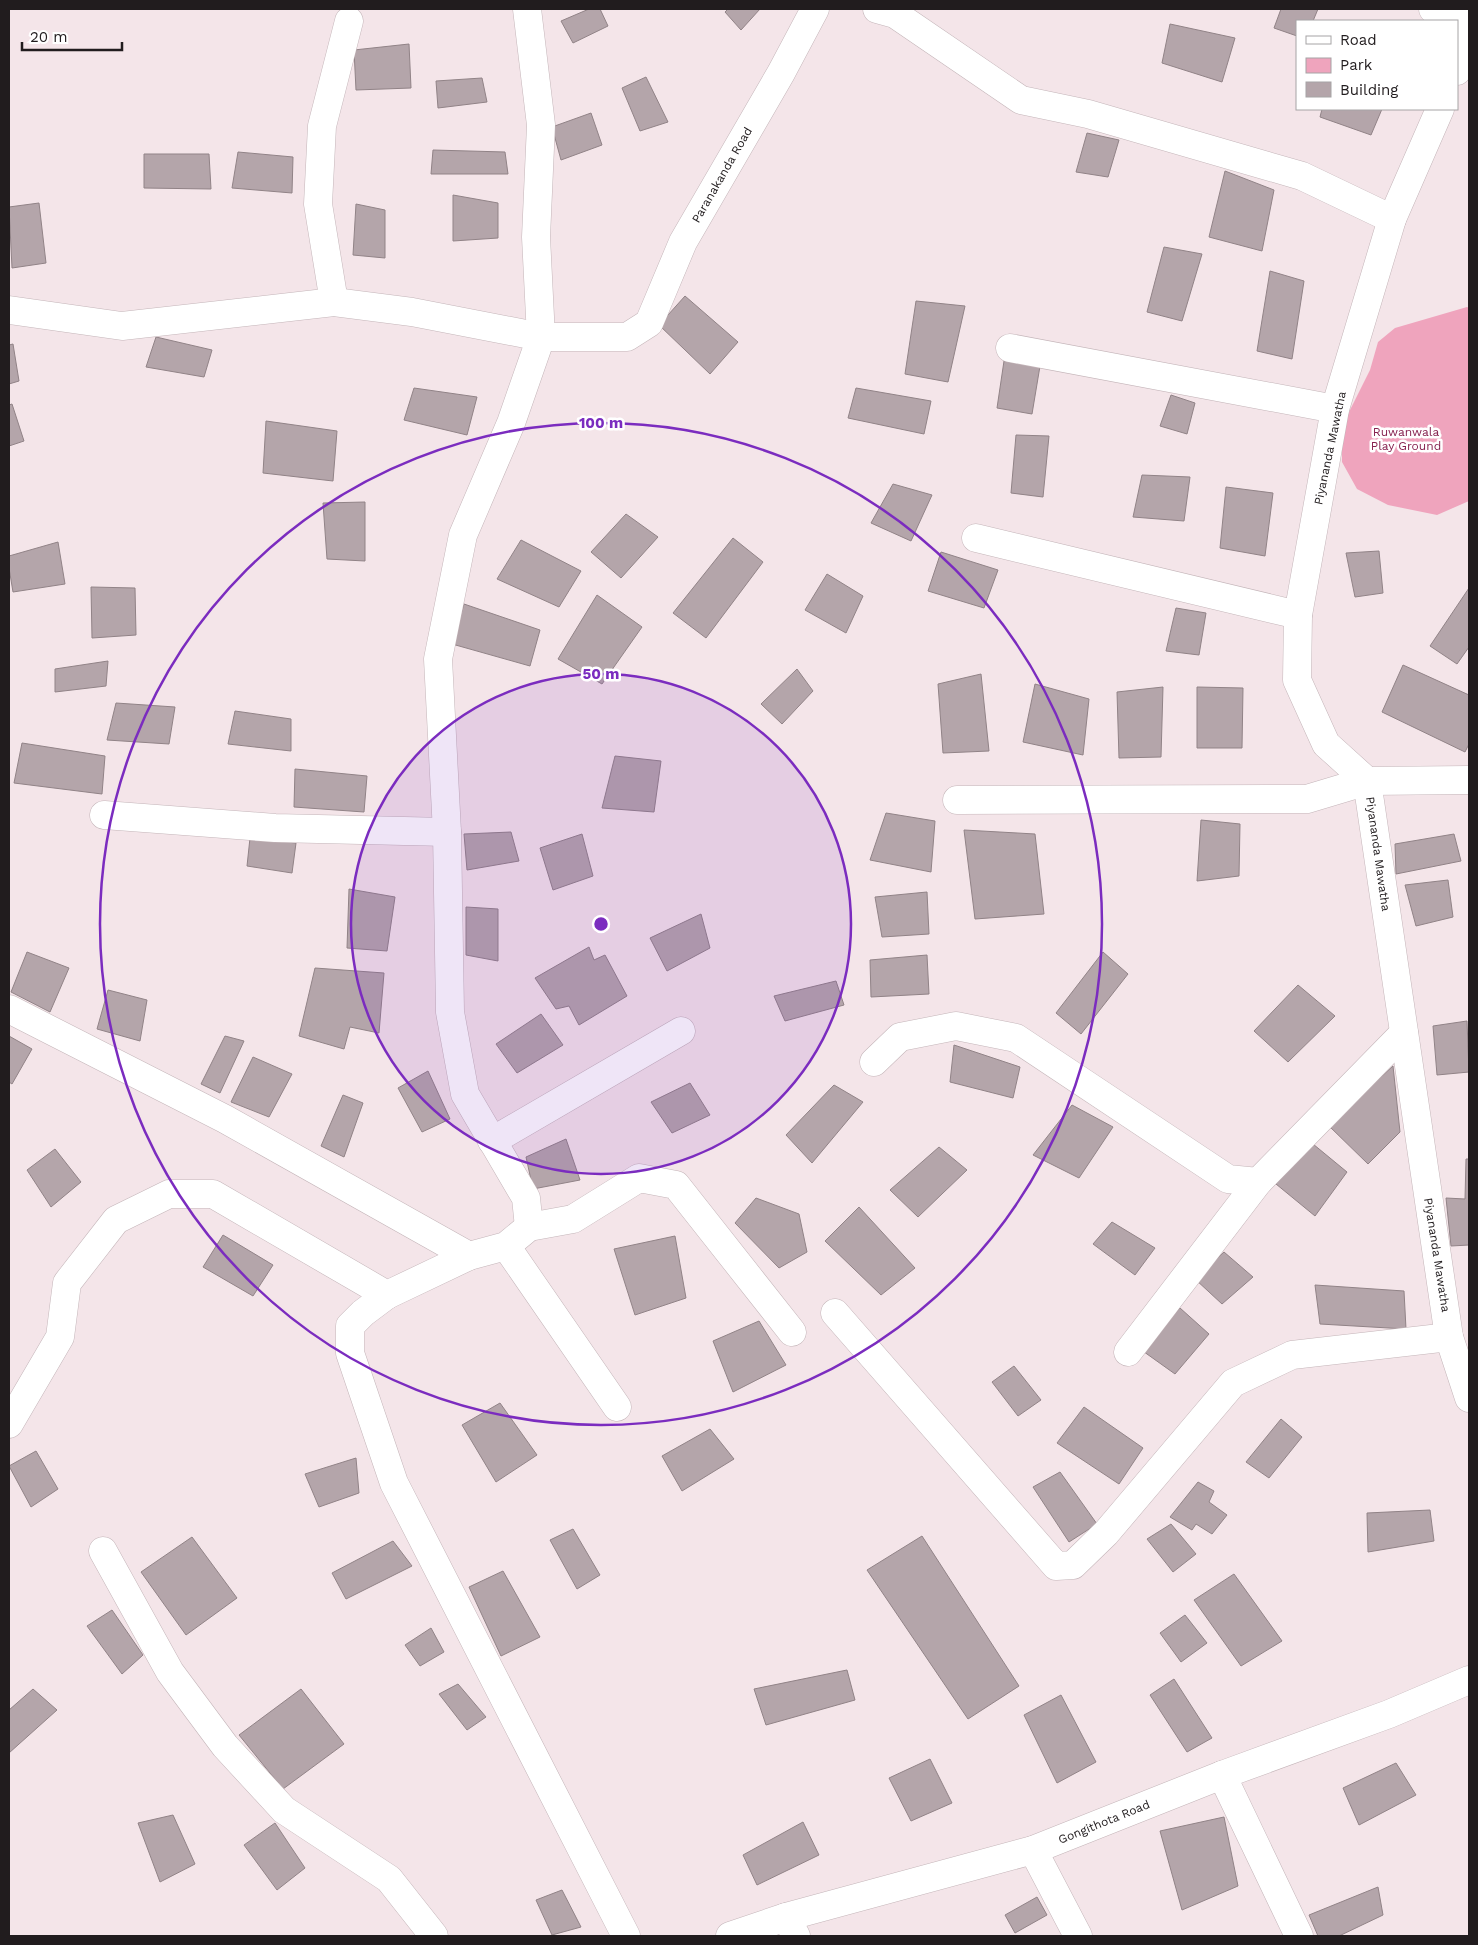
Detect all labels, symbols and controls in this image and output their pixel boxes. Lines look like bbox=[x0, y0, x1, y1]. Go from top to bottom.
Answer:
scale bar bbox=[22, 20, 122, 52]
legend bbox=[1296, 20, 1458, 110]
text: 20 m bbox=[30, 28, 68, 46]
text: Road bbox=[1340, 31, 1377, 49]
text: Park bbox=[1340, 56, 1373, 74]
text: Building bbox=[1340, 81, 1398, 99]
street label: Paranakanda Road bbox=[689, 125, 755, 225]
street label: Piyananda Mawatha bbox=[1311, 390, 1349, 506]
text: 100 m bbox=[579, 414, 623, 432]
park label: Ruwanwala Play Ground bbox=[1371, 425, 1441, 453]
text: 50 m bbox=[583, 665, 619, 683]
street label: Piyananda Mawatha bbox=[1363, 796, 1393, 912]
centre of rings bbox=[592, 915, 610, 933]
street label: Piyananda Mawatha bbox=[1421, 1197, 1453, 1313]
street label: Gongithota Road bbox=[1056, 1797, 1152, 1847]

